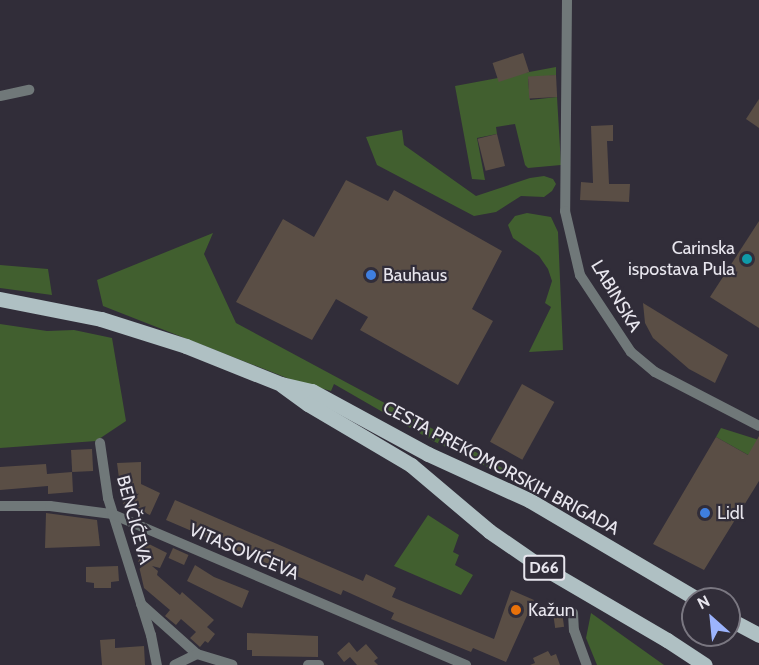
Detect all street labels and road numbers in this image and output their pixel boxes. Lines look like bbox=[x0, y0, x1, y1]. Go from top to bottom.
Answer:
street label: LABINSKA bbox=[586, 256, 646, 336]
street label: CESTA PREKOMORSKIH BRIGADA bbox=[379, 396, 623, 540]
street label: BENČIĆEVA bbox=[112, 473, 156, 567]
street label: VITASOVIĆEVA bbox=[186, 519, 302, 585]
road number: D66 bbox=[523, 555, 565, 581]

